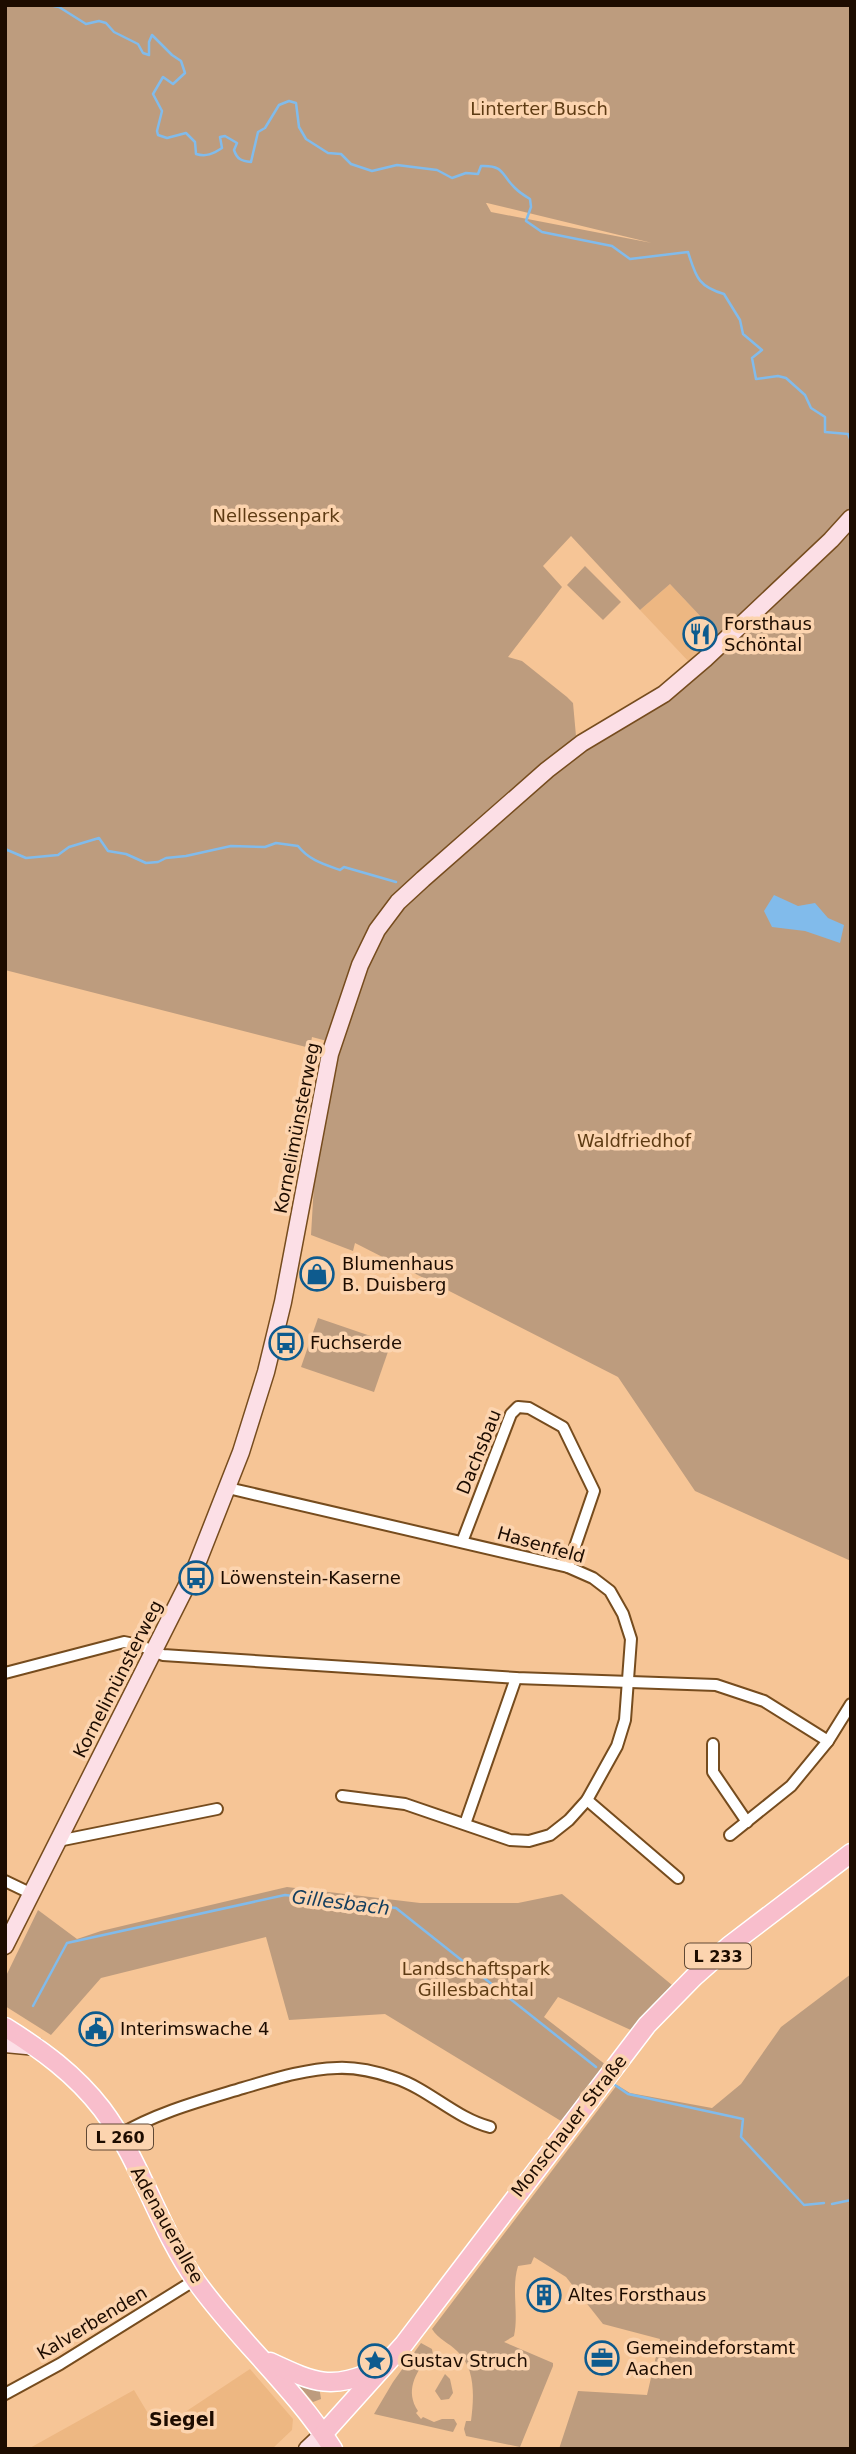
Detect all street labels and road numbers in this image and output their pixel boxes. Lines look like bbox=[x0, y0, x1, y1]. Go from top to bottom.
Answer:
street label: Kornelimünsterweg bbox=[270, 1041, 323, 1215]
street label: Dachsbau bbox=[452, 1406, 505, 1497]
street label: Hasenfeld bbox=[495, 1522, 587, 1567]
street label: Kornelimünsterweg bbox=[69, 1596, 166, 1761]
road number: L 233 bbox=[685, 1944, 751, 1968]
street label: Monschauer Straße bbox=[507, 2050, 631, 2201]
road number: L 260 bbox=[87, 2124, 153, 2150]
street label: Adenauerallee bbox=[127, 2163, 208, 2287]
street label: Kalverbenden bbox=[33, 2282, 150, 2364]

